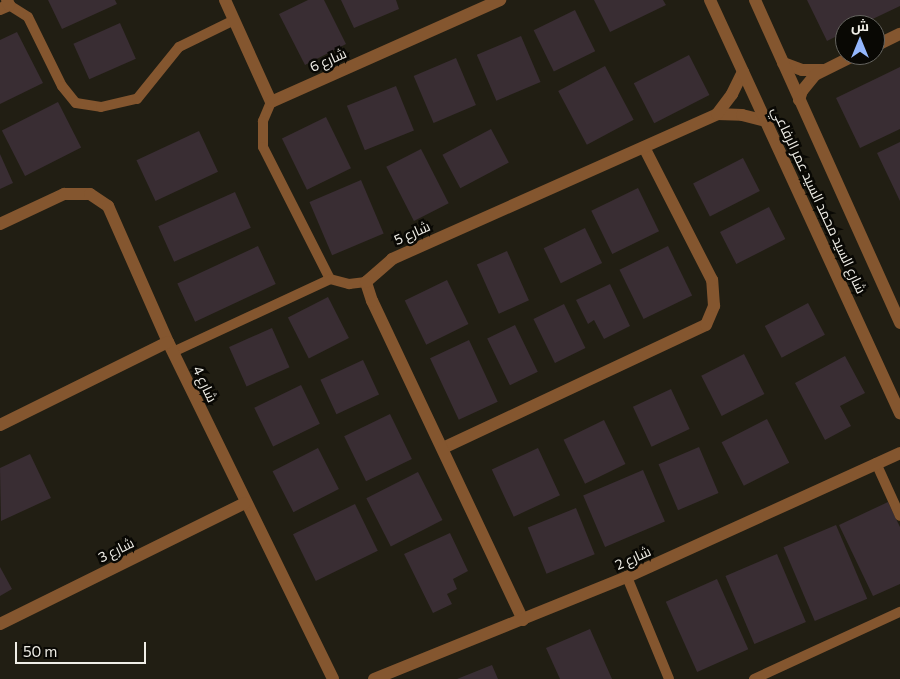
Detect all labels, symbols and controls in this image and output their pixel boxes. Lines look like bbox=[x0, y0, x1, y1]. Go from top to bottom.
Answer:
north arrow bbox=[835, 15, 885, 65]
text: ش bbox=[851, 17, 869, 34]
street label: شارع 6 bbox=[307, 45, 349, 75]
street label: شارع السيد محمد السيد عمر الرفاعي bbox=[768, 104, 870, 296]
street label: شارع 5 bbox=[391, 218, 433, 248]
street label: شارع 4 bbox=[189, 363, 221, 405]
street label: شارع 3 bbox=[95, 534, 137, 566]
street label: شارع 2 bbox=[612, 543, 654, 573]
scale bar bbox=[18, 632, 149, 664]
text: 50 m bbox=[23, 642, 57, 660]

